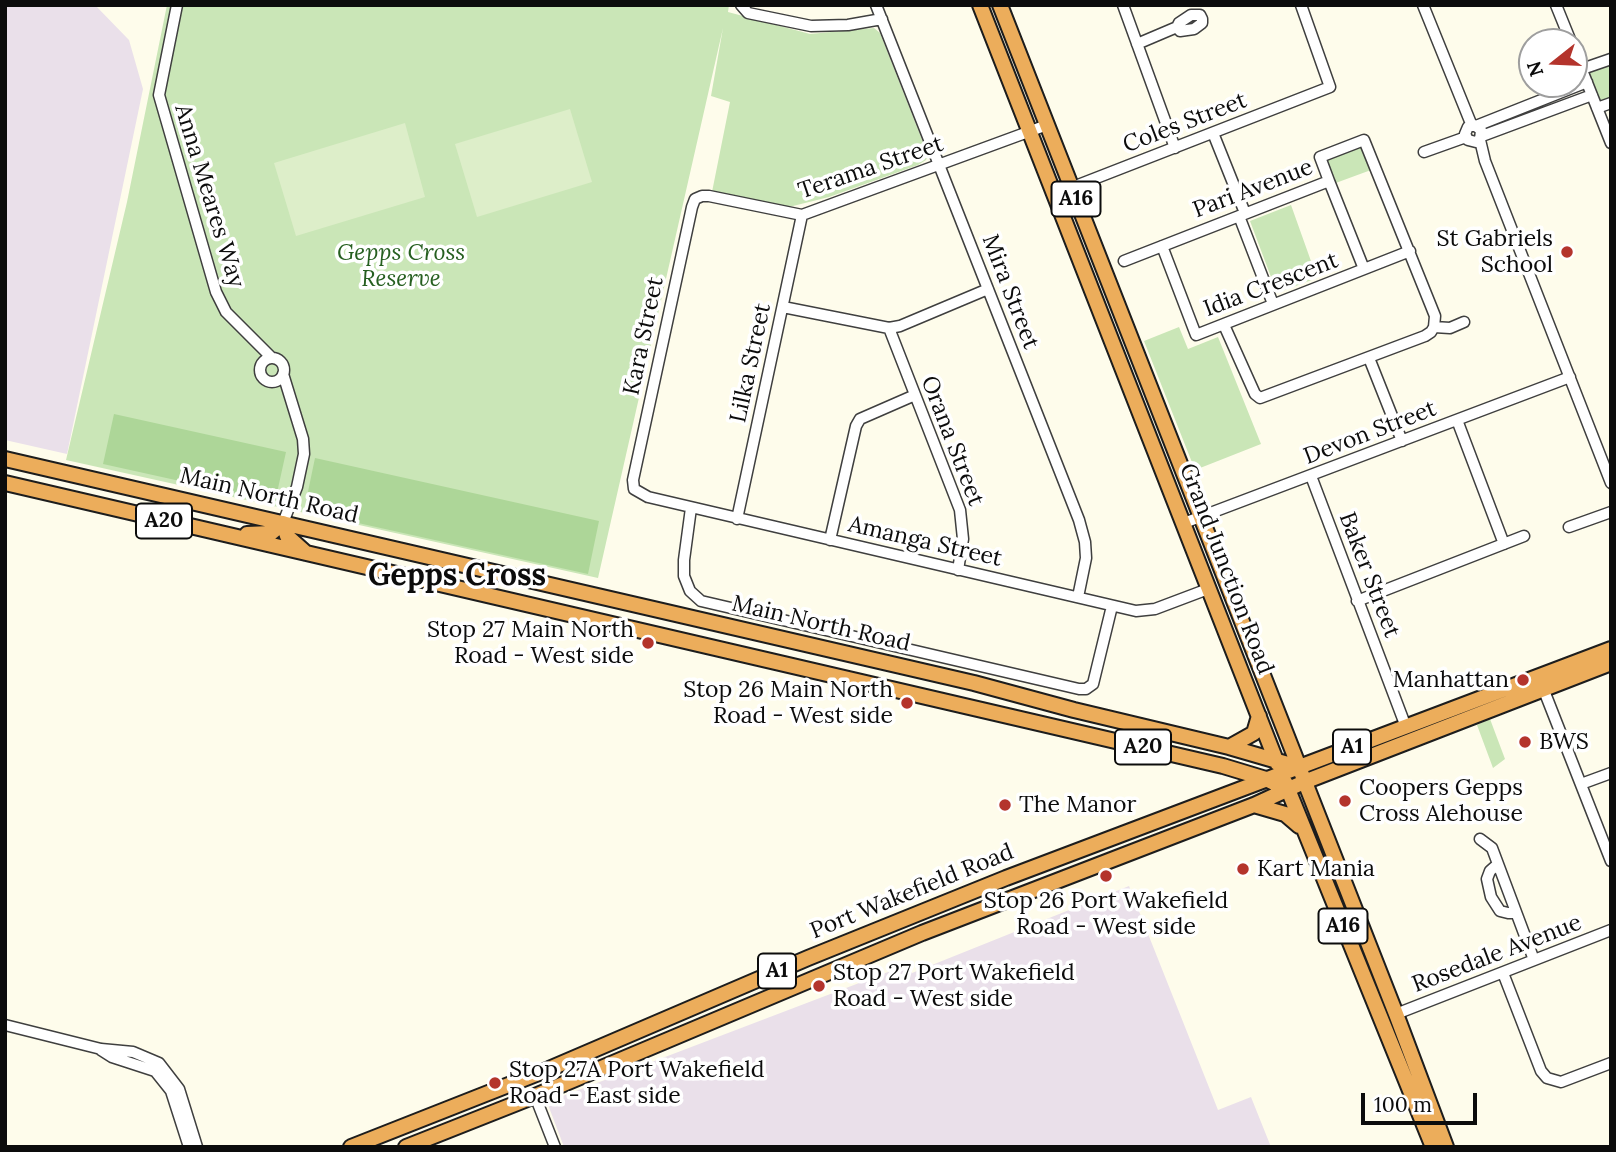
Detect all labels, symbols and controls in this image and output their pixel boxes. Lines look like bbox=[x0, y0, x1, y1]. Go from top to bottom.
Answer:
north arrow bbox=[1518, 28, 1588, 98]
text: N bbox=[1521, 58, 1549, 80]
street label: Coles Street bbox=[1119, 87, 1251, 159]
street label: Anna Meares Way bbox=[168, 101, 250, 291]
street label: Terama Street bbox=[795, 130, 947, 206]
street label: Pari Avenue bbox=[1189, 154, 1317, 224]
road number: A16 bbox=[1052, 182, 1100, 216]
place label: St Gabriels School bbox=[1437, 225, 1553, 279]
street label: Mira Street bbox=[976, 231, 1044, 353]
park label: Gepps Cross Reserve bbox=[337, 239, 465, 293]
marker: St Gabriels School bbox=[1559, 244, 1575, 260]
street label: Idia Crescent bbox=[1200, 247, 1342, 323]
street label: Kara Street bbox=[618, 274, 670, 398]
street label: Lilka Street bbox=[725, 301, 777, 425]
street label: Orana Street bbox=[915, 372, 989, 510]
street label: Devon Street bbox=[1300, 395, 1440, 471]
street label: Grand Junction Road bbox=[1173, 460, 1279, 678]
street label: Main North Road bbox=[177, 462, 361, 530]
road number: A20 bbox=[136, 504, 192, 538]
street label: Baker Street bbox=[1332, 508, 1406, 642]
street label: Amanga Street bbox=[846, 511, 1004, 573]
district label: Gepps Cross bbox=[368, 558, 546, 594]
street label: Main North Road bbox=[729, 590, 913, 658]
place label: Stop 27 Main North Road - West side bbox=[427, 616, 634, 670]
marker: Stop 27 Main North Road - West side bbox=[640, 635, 656, 651]
place label: Manhattan bbox=[1393, 666, 1509, 694]
marker: Manhattan bbox=[1515, 672, 1531, 688]
place label: Stop 26 Main North Road - West side bbox=[683, 676, 893, 730]
marker: Stop 26 Main North Road - West side bbox=[899, 695, 915, 711]
place label: BWS bbox=[1539, 728, 1589, 756]
road number: A20 bbox=[1115, 730, 1171, 764]
road number: A1 bbox=[1333, 730, 1371, 764]
marker: BWS bbox=[1517, 734, 1533, 750]
place label: Coopers Gepps Cross Alehouse bbox=[1359, 774, 1523, 828]
place label: The Manor bbox=[1019, 791, 1136, 819]
marker: Coopers Gepps Cross Alehouse bbox=[1337, 793, 1353, 809]
marker: The Manor bbox=[997, 797, 1013, 813]
street label: Port Wakefield Road bbox=[806, 839, 1018, 945]
place label: Kart Mania bbox=[1257, 855, 1375, 883]
marker: Kart Mania bbox=[1235, 861, 1251, 877]
marker: Stop 26 Port Wakefield Road - West side bbox=[1098, 868, 1114, 884]
place label: Stop 26 Port Wakefield Road - West side bbox=[984, 887, 1228, 941]
road number: A16 bbox=[1318, 908, 1368, 944]
street label: Rosedale Avenue bbox=[1408, 909, 1586, 999]
road number: A1 bbox=[758, 954, 796, 988]
place label: Stop 27 Port Wakefield Road - West side bbox=[833, 959, 1075, 1013]
marker: Stop 27 Port Wakefield Road - West side bbox=[811, 978, 827, 994]
place label: Stop 27A Port Wakefield Road - East side bbox=[509, 1056, 765, 1110]
marker: Stop 27A Port Wakefield Road - East side bbox=[487, 1075, 503, 1091]
scale bar bbox=[1364, 1078, 1480, 1122]
text: 100 m bbox=[1374, 1091, 1432, 1118]

